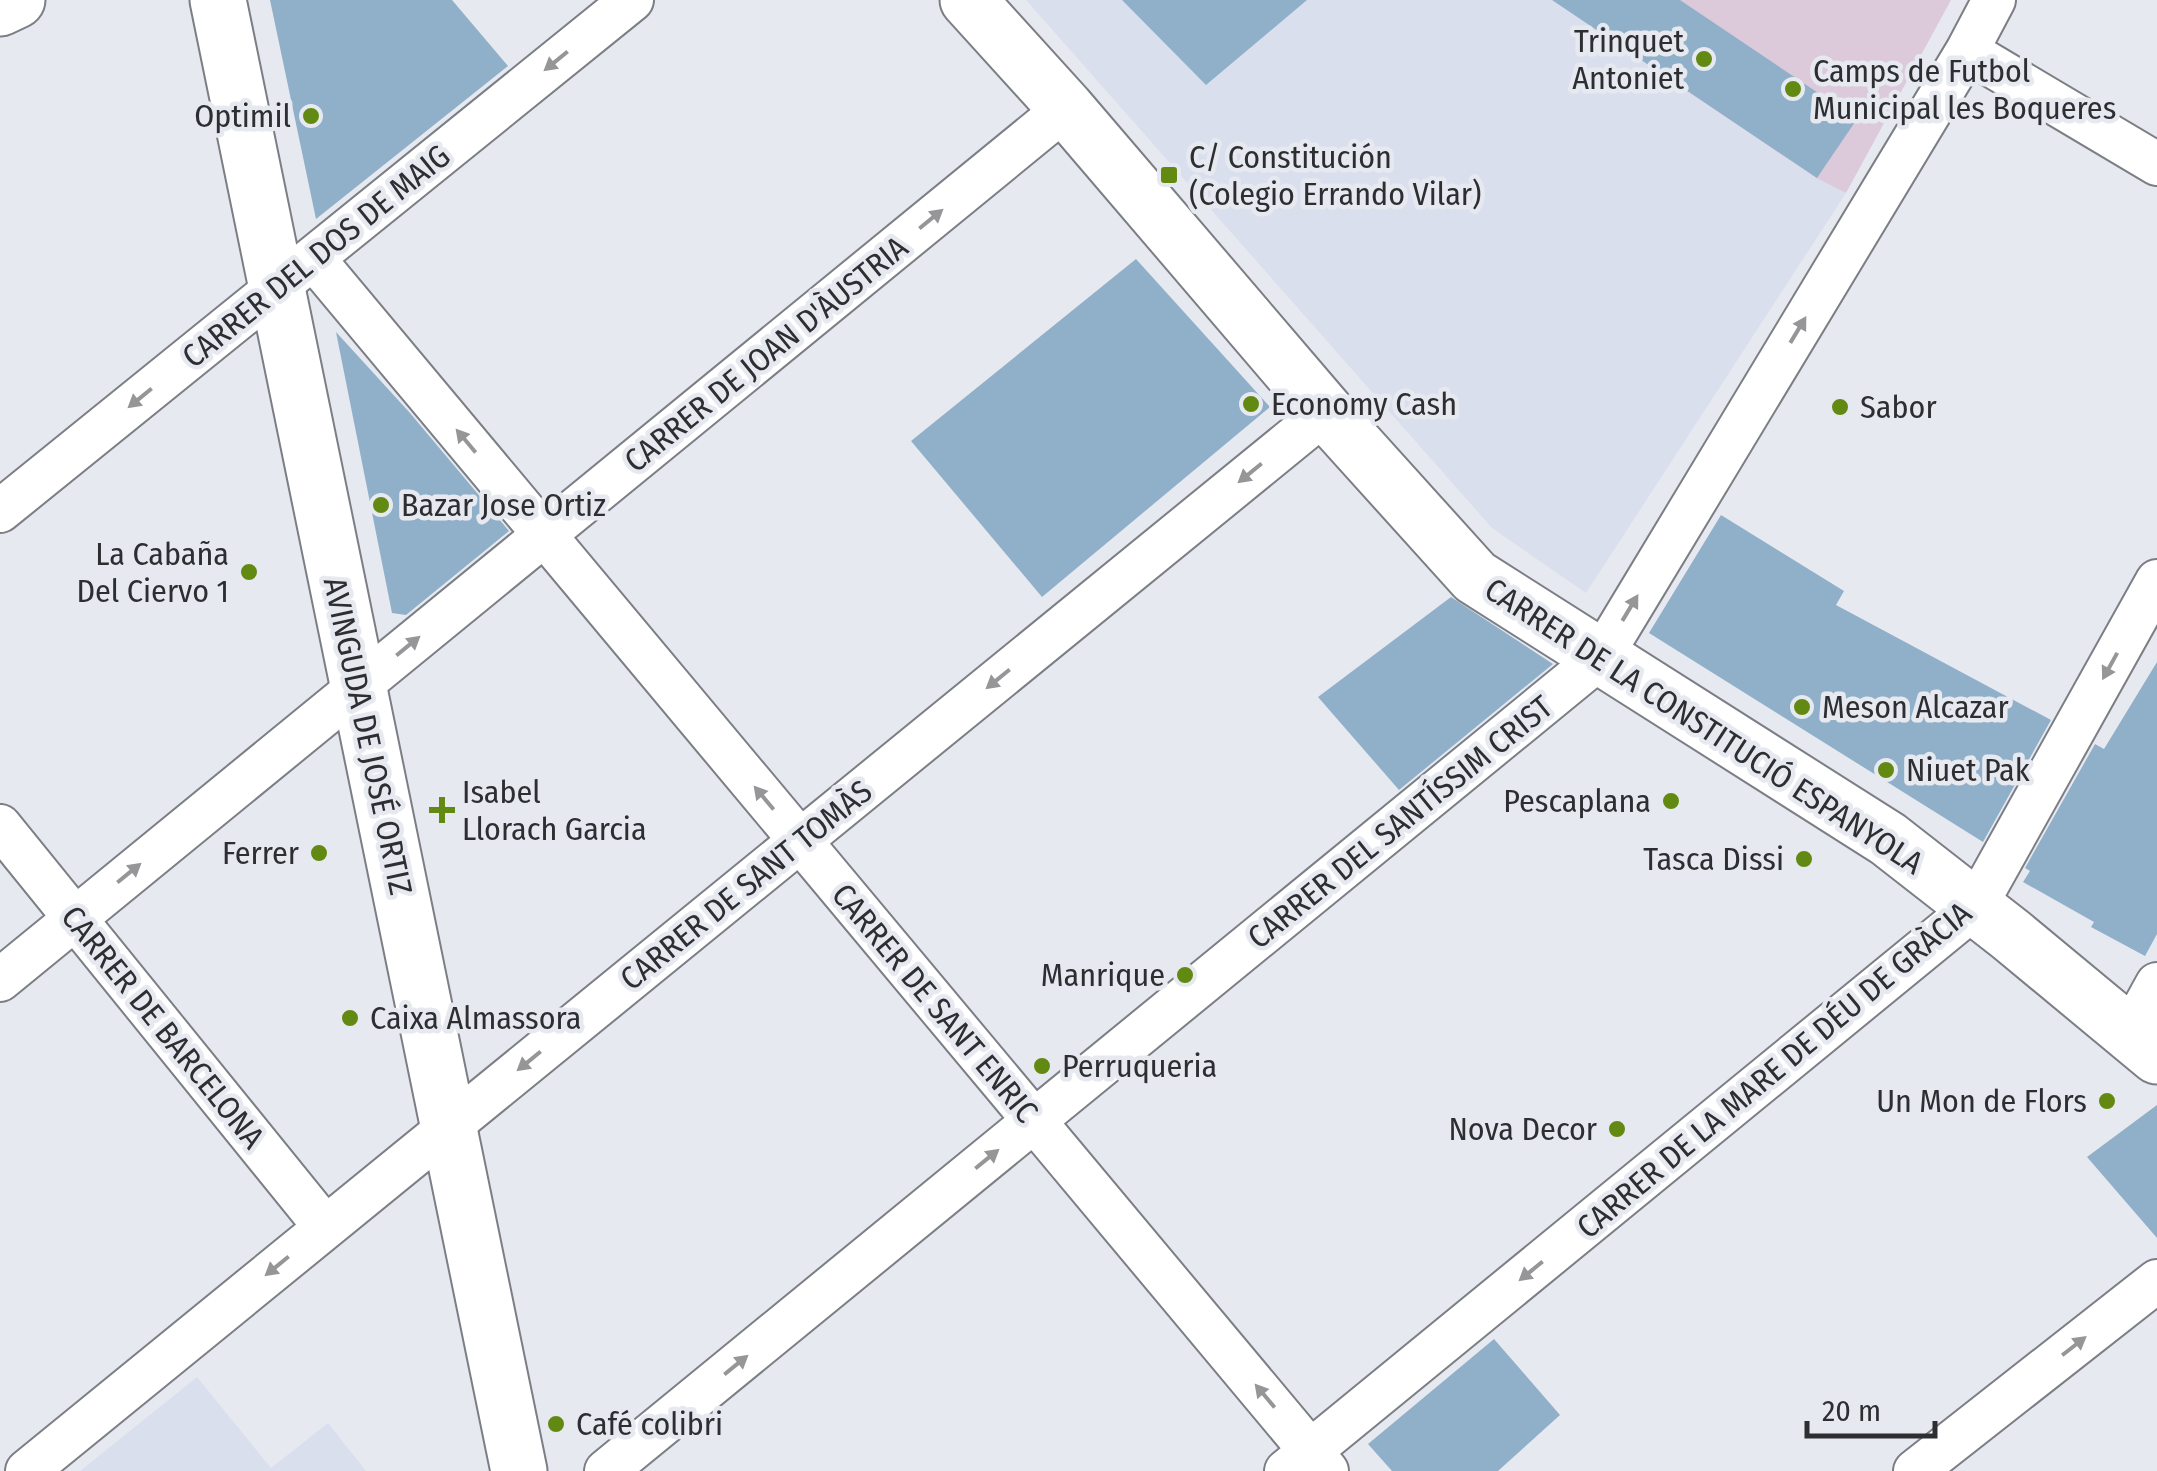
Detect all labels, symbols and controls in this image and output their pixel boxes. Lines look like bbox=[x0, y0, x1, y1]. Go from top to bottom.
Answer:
place label: Trinquet Antoniet bbox=[1572, 22, 1685, 97]
marker: Trinquet Antoniet bbox=[1693, 48, 1715, 70]
one-way arrow bbox=[543, 50, 568, 71]
place label: Camps de Futbol Municipal les Boqueres bbox=[1813, 52, 2116, 127]
marker: Camps de Futbol Municipal les Boqueres bbox=[1782, 78, 1804, 100]
place label: Optimil bbox=[194, 97, 291, 135]
marker: Optimil bbox=[300, 105, 322, 127]
street label: CARRER DEL DOS DE MAIG bbox=[175, 137, 457, 375]
place label: C/ Constitución (Colegio Errando Vilar) bbox=[1189, 138, 1481, 213]
marker: C/ Constitución (Colegio Errando Vilar) bbox=[1158, 164, 1180, 186]
one-way arrow bbox=[919, 209, 944, 230]
street label: CARRER DE JOAN D'ÀUSTRIA bbox=[617, 228, 915, 480]
one-way arrow bbox=[1789, 316, 1806, 344]
place label: Economy Cash bbox=[1271, 385, 1457, 423]
one-way arrow bbox=[127, 387, 153, 408]
place label: Sabor bbox=[1860, 388, 1937, 426]
marker: Economy Cash bbox=[1240, 393, 1262, 415]
marker: Sabor bbox=[1829, 396, 1851, 418]
one-way arrow bbox=[456, 429, 477, 454]
one-way arrow bbox=[1238, 462, 1263, 483]
place label: Bazar Jose Ortiz bbox=[401, 486, 606, 524]
marker: Bazar Jose Ortiz bbox=[370, 494, 392, 516]
place label: La Cabaña Del Ciervo 1 bbox=[76, 535, 229, 610]
marker: La Cabaña Del Ciervo 1 bbox=[238, 561, 260, 583]
street label: CARRER DE LA CONSTITUCIÓ ESPANYOLA bbox=[1478, 570, 1930, 882]
street label: AVINGUDA DE JOSÉ ORTIZ bbox=[316, 574, 420, 898]
one-way arrow bbox=[1621, 594, 1638, 622]
one-way arrow bbox=[396, 636, 421, 657]
one-way arrow bbox=[2101, 652, 2119, 680]
one-way arrow bbox=[986, 668, 1011, 689]
street label: CARRER DEL SANTÍSSIM CRIST bbox=[1240, 687, 1560, 956]
place label: Meson Alcazar bbox=[1822, 688, 2009, 726]
marker: Meson Alcazar bbox=[1791, 696, 1813, 718]
place label: Niuet Pak bbox=[1906, 751, 2030, 789]
marker: Niuet Pak bbox=[1875, 759, 1897, 781]
street label: CARRER DE SANT TOMÀS bbox=[613, 772, 879, 998]
place label: Isabel Llorach Garcia bbox=[462, 773, 647, 848]
place label: Pescaplana bbox=[1503, 782, 1651, 820]
one-way arrow bbox=[754, 785, 775, 810]
marker: Pescaplana bbox=[1660, 790, 1682, 812]
marker: Isabel Llorach Garcia bbox=[431, 799, 453, 821]
place label: Ferrer bbox=[222, 834, 299, 872]
place label: Tasca Dissi bbox=[1643, 840, 1784, 878]
marker: Ferrer bbox=[308, 842, 330, 864]
marker: Tasca Dissi bbox=[1793, 848, 1815, 870]
one-way arrow bbox=[117, 863, 142, 884]
street label: CARRER DE SANT ENRIC bbox=[824, 876, 1046, 1130]
street label: CARRER DE LA MARE DE DÉU DE GRÀCIA bbox=[1569, 894, 1979, 1246]
street label: CARRER DE BARCELONA bbox=[54, 898, 272, 1156]
place label: Manrique bbox=[1041, 956, 1165, 994]
marker: Manrique bbox=[1174, 964, 1196, 986]
place label: Caixa Almassora bbox=[370, 999, 581, 1037]
marker: Caixa Almassora bbox=[339, 1007, 361, 1029]
place label: Perruqueria bbox=[1062, 1047, 1217, 1085]
one-way arrow bbox=[517, 1050, 542, 1071]
marker: Perruqueria bbox=[1031, 1055, 1053, 1077]
place label: Un Mon de Flors bbox=[1876, 1082, 2087, 1120]
marker: Un Mon de Flors bbox=[2096, 1090, 2118, 1112]
place label: Nova Decor bbox=[1448, 1110, 1597, 1148]
marker: Nova Decor bbox=[1606, 1118, 1628, 1140]
one-way arrow bbox=[975, 1149, 1000, 1170]
one-way arrow bbox=[265, 1255, 290, 1276]
one-way arrow bbox=[1518, 1259, 1544, 1281]
one-way arrow bbox=[2061, 1336, 2087, 1357]
one-way arrow bbox=[723, 1355, 748, 1376]
scale bar bbox=[1807, 1376, 1934, 1438]
one-way arrow bbox=[1254, 1384, 1276, 1409]
text: 20 m bbox=[1822, 1393, 1881, 1429]
place label: Café colibri bbox=[576, 1405, 723, 1443]
marker: Café colibri bbox=[545, 1413, 567, 1435]

